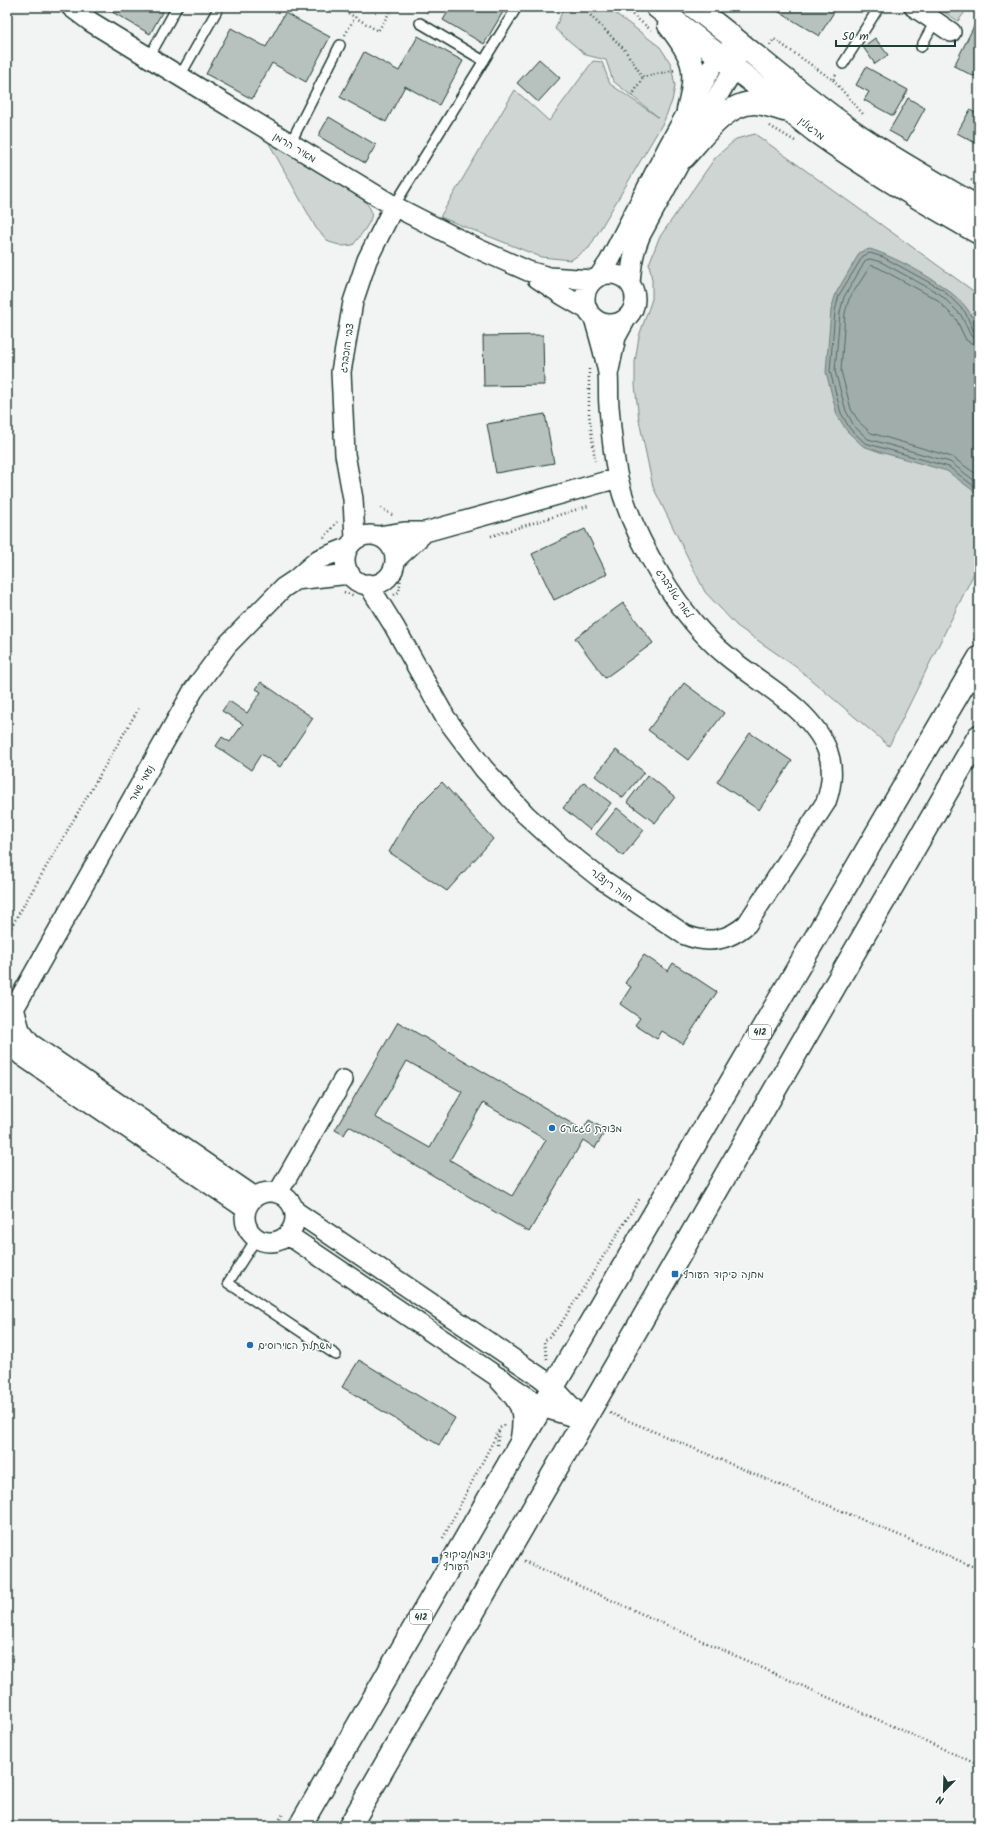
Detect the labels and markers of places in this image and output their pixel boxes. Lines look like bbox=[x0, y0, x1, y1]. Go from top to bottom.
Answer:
place label: מצודת טגארט bbox=[560, 1121, 622, 1137]
marker: מצודת טגארט bbox=[547, 1123, 557, 1133]
place label: מחנה פיקוד העורף bbox=[683, 1267, 764, 1283]
marker: מחנה פיקוד העורף bbox=[670, 1269, 680, 1279]
place label: משתלת האירוסים bbox=[258, 1338, 332, 1354]
marker: משתלת האירוסים bbox=[245, 1340, 255, 1350]
place label: ויצמן/פיקוד העורף bbox=[443, 1547, 491, 1575]
marker: ויצמן/פיקוד העורף bbox=[430, 1555, 440, 1565]

